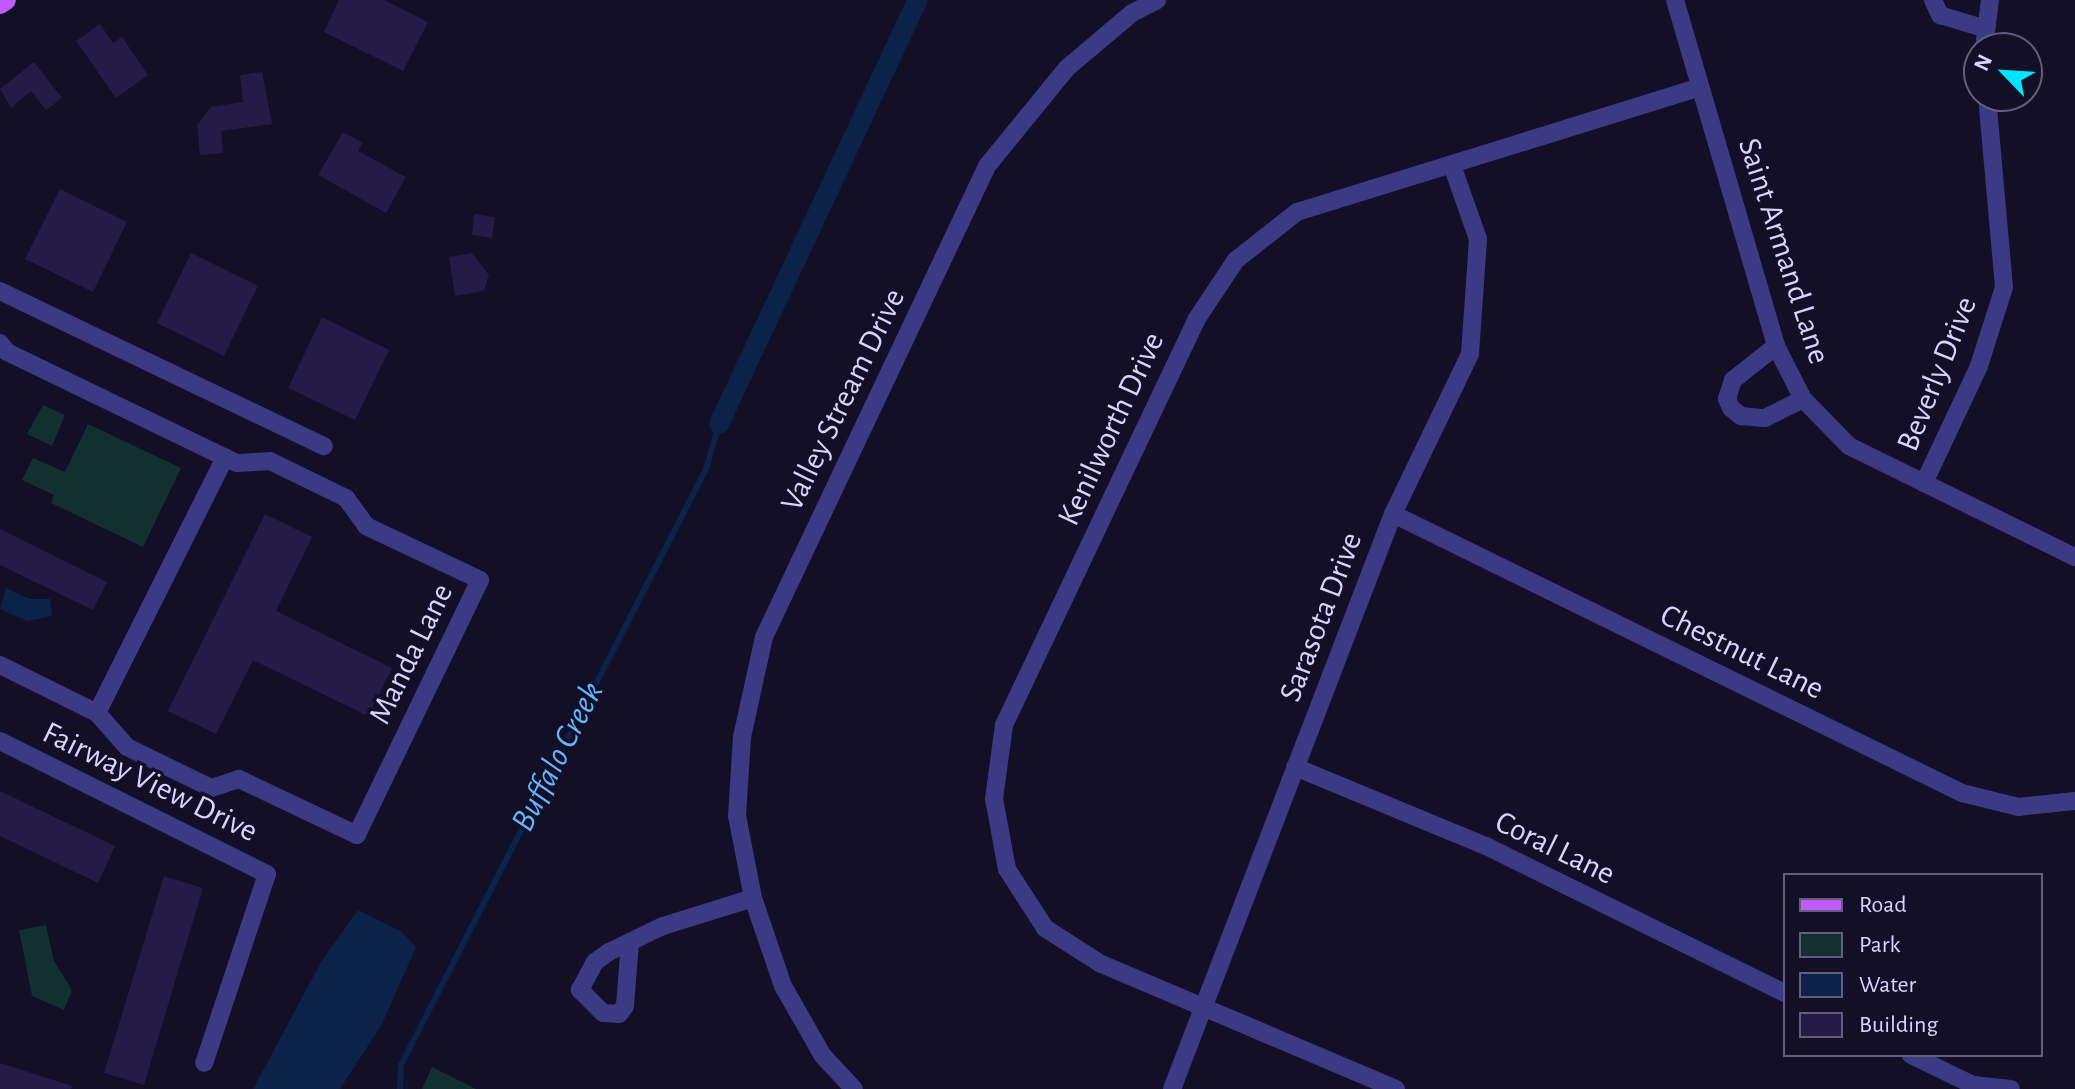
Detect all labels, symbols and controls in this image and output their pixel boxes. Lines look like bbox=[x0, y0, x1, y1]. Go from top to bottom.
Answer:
north arrow bbox=[1963, 32, 2043, 112]
text: N bbox=[1970, 51, 1996, 74]
street label: Saint Armand Lane bbox=[1729, 133, 1839, 369]
street label: Valley Stream Drive bbox=[773, 282, 913, 518]
street label: Beverly Drive bbox=[1889, 291, 1985, 457]
street label: Kenilworth Drive bbox=[1049, 326, 1173, 532]
street label: Sarasota Drive bbox=[1271, 527, 1371, 707]
street label: Manda Lane bbox=[361, 577, 461, 731]
street label: Chestnut Lane bbox=[1654, 596, 1830, 708]
water label: Buffalo Creek bbox=[503, 675, 613, 839]
street label: Fairway View Drive bbox=[36, 713, 264, 851]
street label: Coral Lane bbox=[1489, 803, 1621, 893]
legend bbox=[1783, 873, 2043, 1057]
text: Road bbox=[1859, 893, 1907, 917]
text: Park bbox=[1859, 933, 1900, 957]
text: Water bbox=[1859, 973, 1916, 997]
text: Building bbox=[1859, 1013, 1938, 1037]

